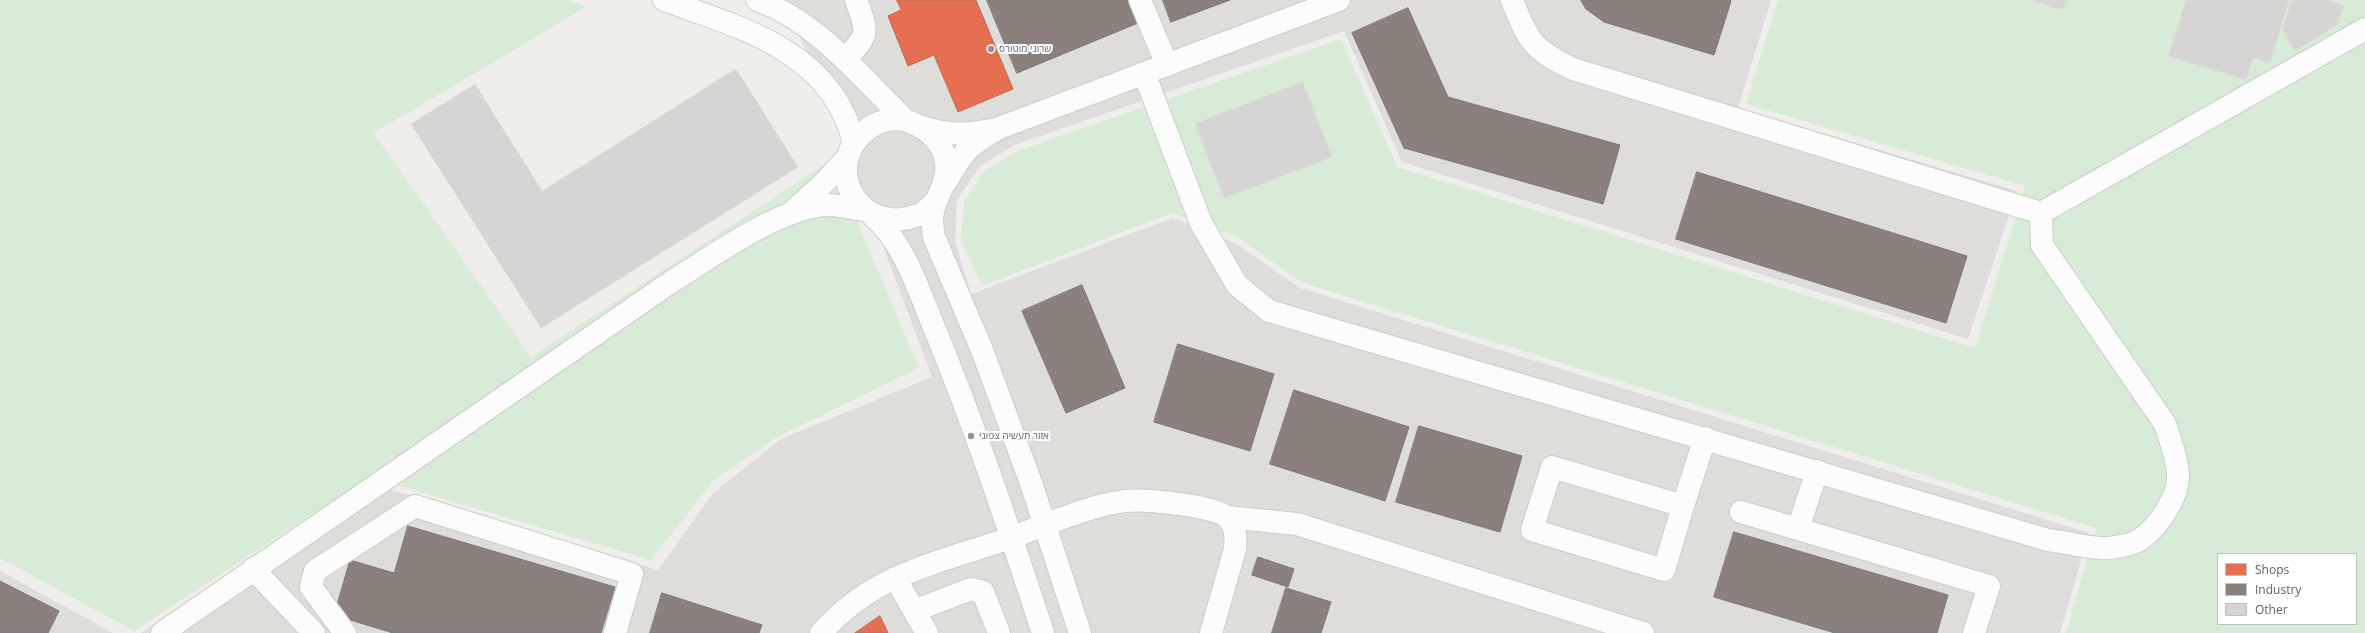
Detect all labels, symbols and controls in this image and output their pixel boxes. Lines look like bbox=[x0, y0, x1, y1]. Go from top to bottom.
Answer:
place label: שרוני מוטורס bbox=[999, 43, 1051, 55]
marker: שרוני מוטורס bbox=[986, 44, 996, 54]
place label: אזור תעשיה צפוני bbox=[979, 430, 1049, 442]
marker: אזור תעשיה צפוני bbox=[966, 431, 976, 441]
legend bbox=[2217, 553, 2357, 625]
text: Shops bbox=[2255, 561, 2289, 578]
text: Industry bbox=[2255, 581, 2301, 598]
text: Other bbox=[2255, 601, 2288, 618]

